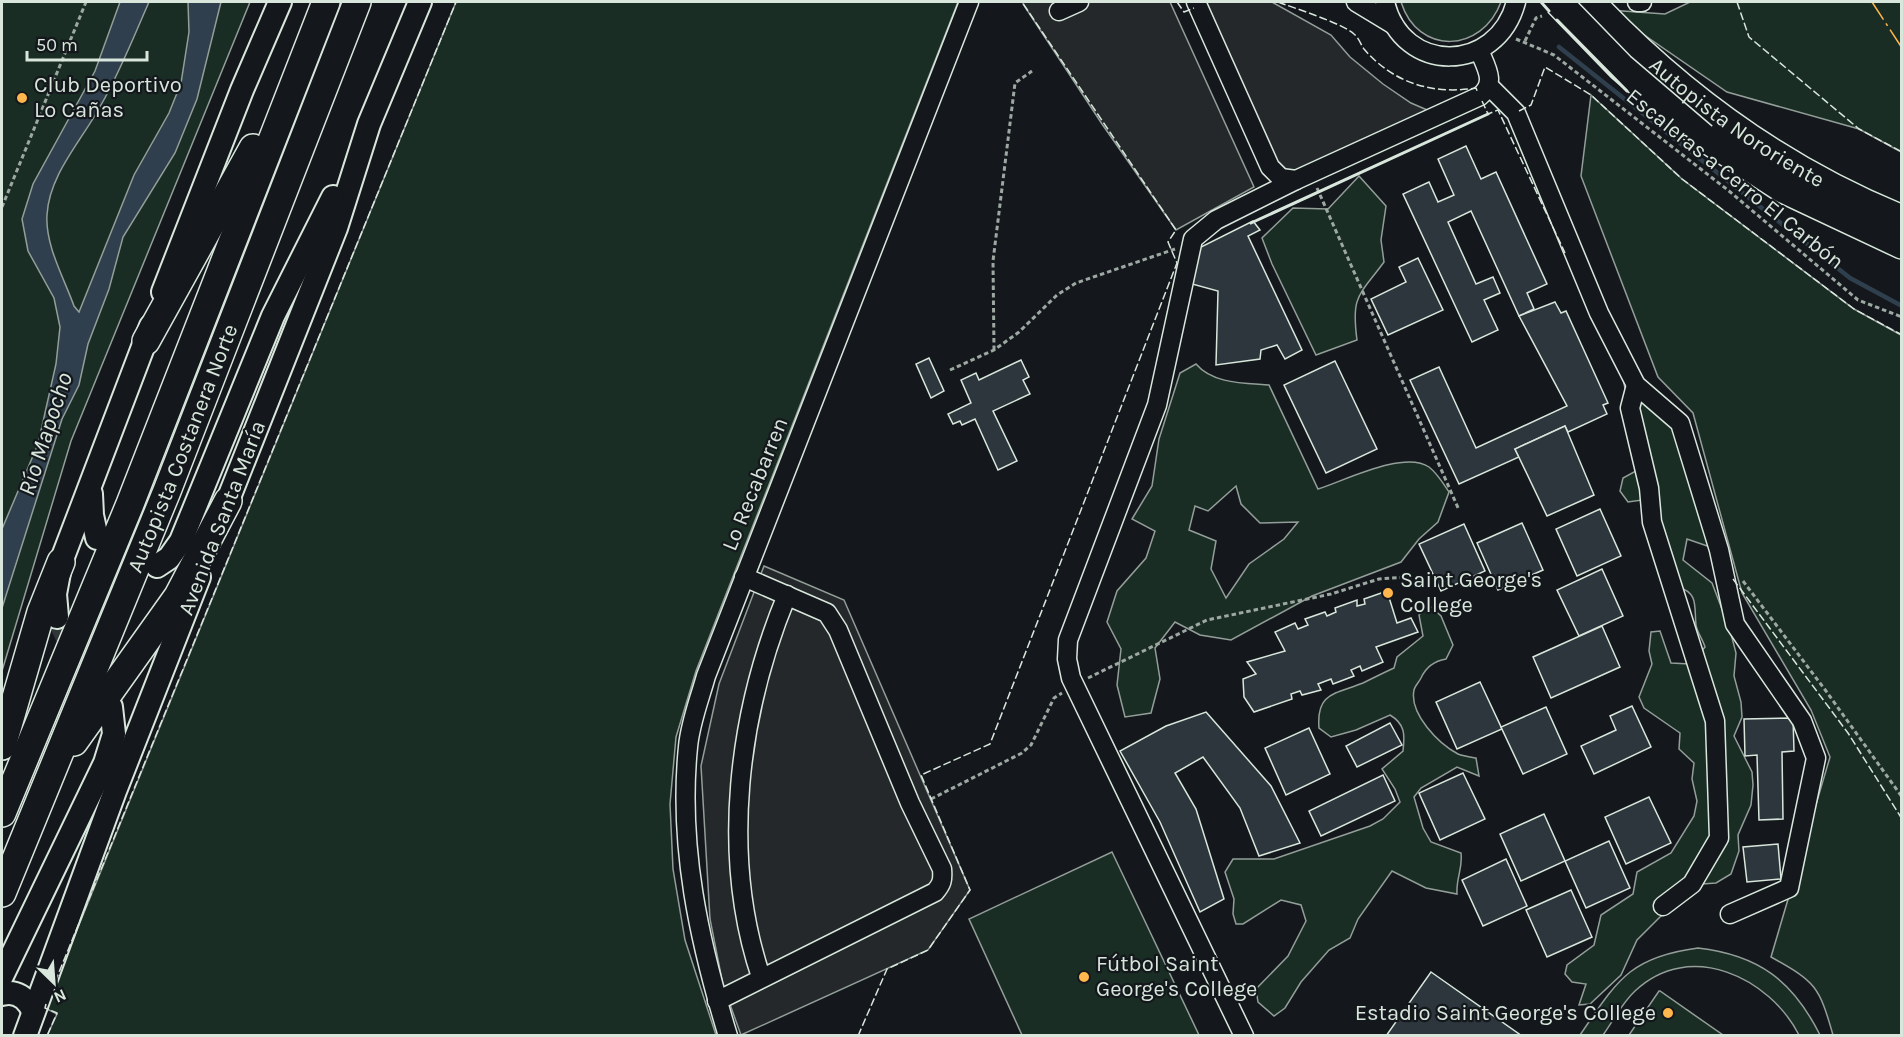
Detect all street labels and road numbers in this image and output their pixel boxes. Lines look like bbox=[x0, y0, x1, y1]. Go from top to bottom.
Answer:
street label: Autopista Nororiente bbox=[1644, 52, 1829, 193]
street label: Escaleras a Cerro El Carbón bbox=[1621, 83, 1849, 275]
street label: Autopista Costanera Norte bbox=[122, 320, 244, 576]
street label: Lo Recabarren bbox=[716, 414, 794, 554]
street label: Avenida Santa María bbox=[173, 417, 271, 619]

